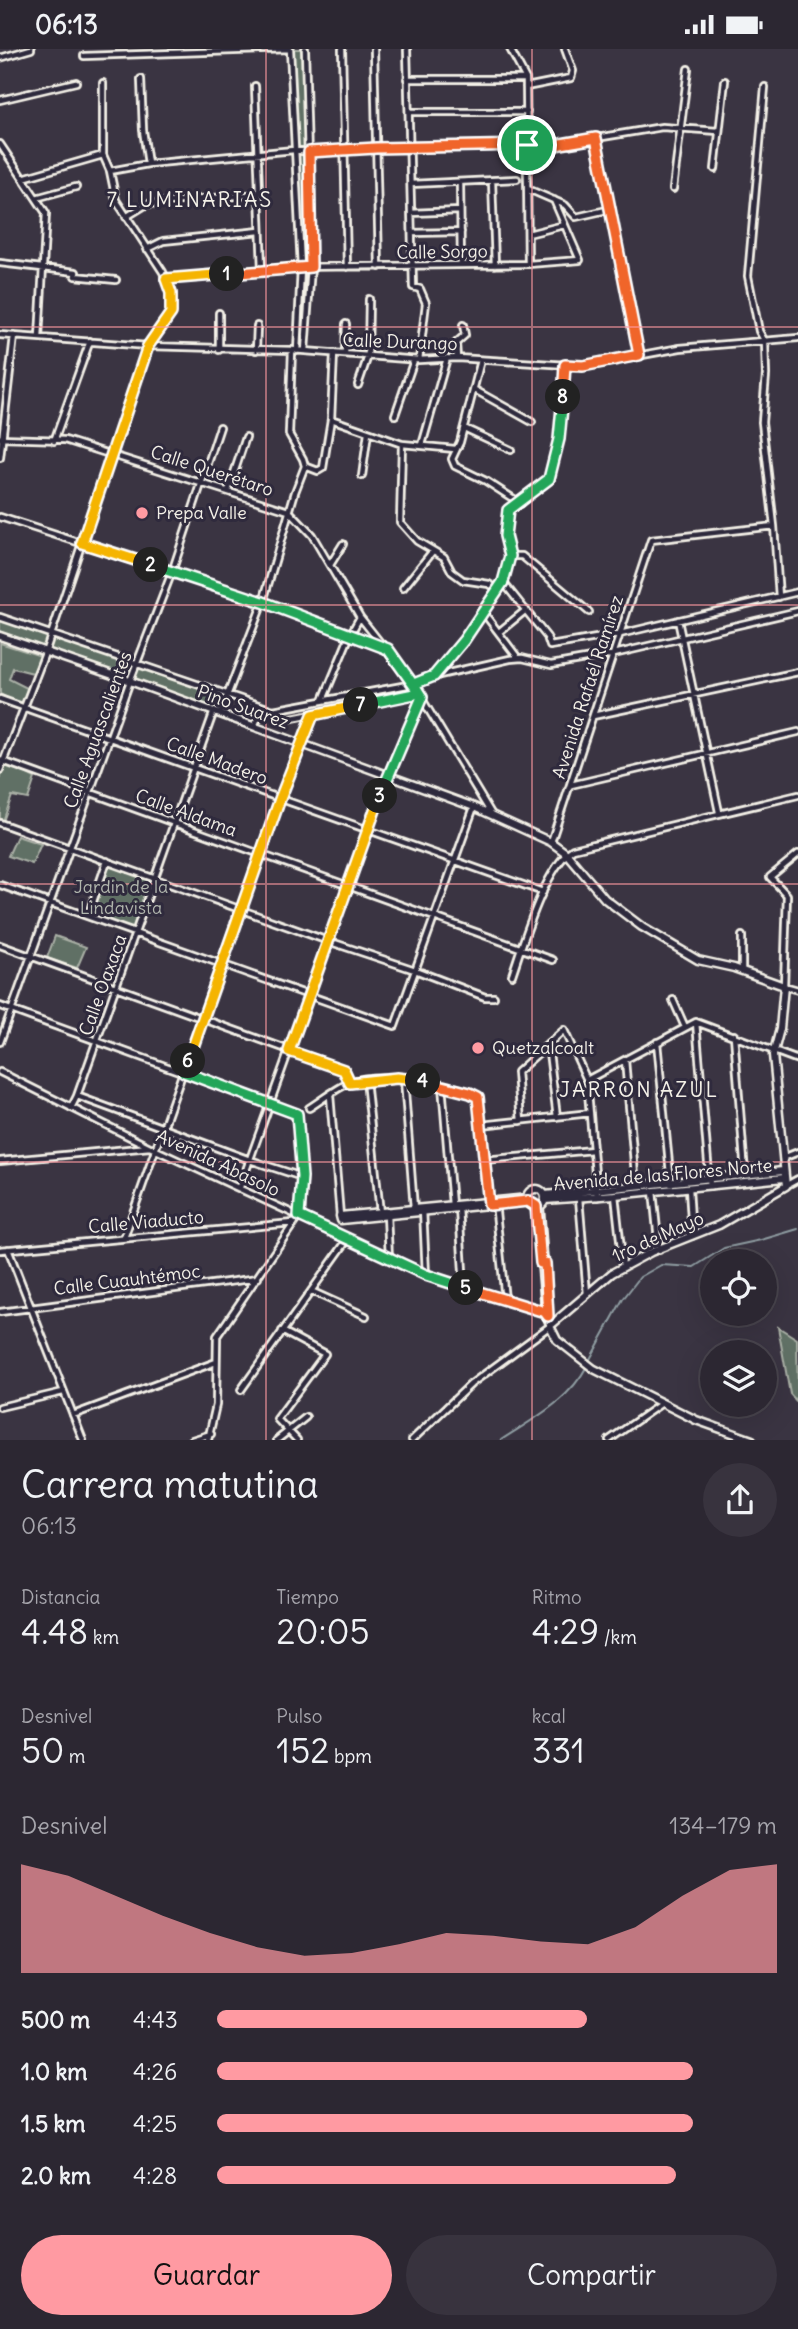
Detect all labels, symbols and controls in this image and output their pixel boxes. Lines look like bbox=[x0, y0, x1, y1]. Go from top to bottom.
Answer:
text: 06:13 bbox=[35, 8, 98, 41]
pin bbox=[497, 115, 557, 175]
icon: arrive bbox=[508, 126, 546, 164]
district label: 7 LUMINARIAS bbox=[107, 186, 273, 213]
street label: Calle Sorgo bbox=[396, 239, 488, 264]
pin: 1 bbox=[210, 257, 244, 292]
text: 1 bbox=[223, 261, 230, 285]
street label: Calle Durango bbox=[342, 328, 458, 355]
pin: 8 bbox=[546, 379, 580, 415]
text: 8 bbox=[557, 384, 568, 408]
street label: Calle Querétaro bbox=[148, 440, 277, 501]
place label: Prepa Valle bbox=[156, 501, 247, 524]
marker: Prepa Valle bbox=[134, 505, 150, 521]
pin: 2 bbox=[134, 547, 168, 583]
text: 2 bbox=[145, 552, 156, 576]
street label: Avenida Rafaél Ramírez bbox=[547, 592, 628, 781]
street label: Calle Aguascalientes bbox=[58, 648, 137, 812]
street label: Pino Suarez bbox=[194, 679, 292, 734]
pin: 7 bbox=[344, 687, 378, 723]
text: 7 bbox=[356, 692, 365, 716]
street label: Calle Madero bbox=[163, 732, 271, 789]
pin: 3 bbox=[362, 779, 398, 813]
text: 3 bbox=[374, 783, 385, 807]
street label: Calle Aldama bbox=[132, 784, 240, 842]
park label: Jardin de la Lindavista bbox=[74, 875, 168, 919]
street label: Calle Oaxaca bbox=[74, 931, 132, 1039]
place label: Quetzalcoalt bbox=[492, 1036, 594, 1059]
marker: Quetzalcoalt bbox=[470, 1040, 486, 1056]
pin: 6 bbox=[170, 1044, 206, 1079]
text: 6 bbox=[182, 1048, 193, 1072]
pin: 4 bbox=[406, 1063, 440, 1099]
text: 4 bbox=[417, 1068, 428, 1092]
district label: JARRON AZUL bbox=[559, 1076, 719, 1103]
street label: Avenida Abasolo bbox=[153, 1124, 284, 1201]
street label: Avenida de las Flores Norte bbox=[553, 1153, 773, 1196]
street label: Calle Viaducto bbox=[87, 1205, 205, 1238]
street label: 1ro de Mayo bbox=[608, 1206, 707, 1267]
map controls bbox=[700, 1249, 777, 1417]
button: locate bbox=[700, 1249, 777, 1326]
street label: Calle Cuauhtémoc bbox=[52, 1259, 202, 1300]
pin: 5 bbox=[448, 1271, 484, 1305]
text: 5 bbox=[460, 1275, 471, 1299]
button: layers bbox=[700, 1340, 777, 1417]
text: Carrera matutina bbox=[21, 1461, 319, 1508]
button: share bbox=[703, 1463, 777, 1537]
text: 06:13 bbox=[21, 1511, 77, 1540]
text: Distancia bbox=[21, 1585, 100, 1609]
text: Tiempo bbox=[276, 1585, 339, 1609]
text: Ritmo bbox=[532, 1585, 582, 1609]
text: 4.48 bbox=[21, 1609, 88, 1653]
text: 20:05 bbox=[276, 1609, 370, 1653]
text: 4:29 bbox=[532, 1609, 599, 1653]
text: km bbox=[88, 1625, 119, 1649]
text: /km bbox=[599, 1625, 637, 1649]
text: Desnivel bbox=[21, 1704, 92, 1728]
text: Pulso bbox=[276, 1704, 322, 1728]
text: kcal bbox=[532, 1704, 566, 1728]
text: 50 bbox=[21, 1728, 64, 1772]
text: 152 bbox=[276, 1728, 330, 1772]
text: 331 bbox=[532, 1728, 585, 1772]
text: m bbox=[64, 1744, 85, 1768]
text: bpm bbox=[330, 1744, 372, 1768]
text: Desnivel bbox=[21, 1811, 107, 1840]
text: 134–179 m bbox=[669, 1811, 777, 1840]
text: 500 m bbox=[21, 2005, 90, 2034]
text: 4:43 bbox=[133, 2005, 178, 2034]
text: 1.0 km bbox=[21, 2057, 87, 2086]
text: 4:26 bbox=[133, 2057, 177, 2086]
text: 1.5 km bbox=[21, 2109, 86, 2138]
text: 4:25 bbox=[133, 2109, 177, 2138]
text: 2.0 km bbox=[21, 2161, 91, 2190]
text: 4:28 bbox=[133, 2161, 177, 2190]
button: Guardar bbox=[21, 2235, 392, 2315]
button: Compartir bbox=[406, 2235, 777, 2315]

